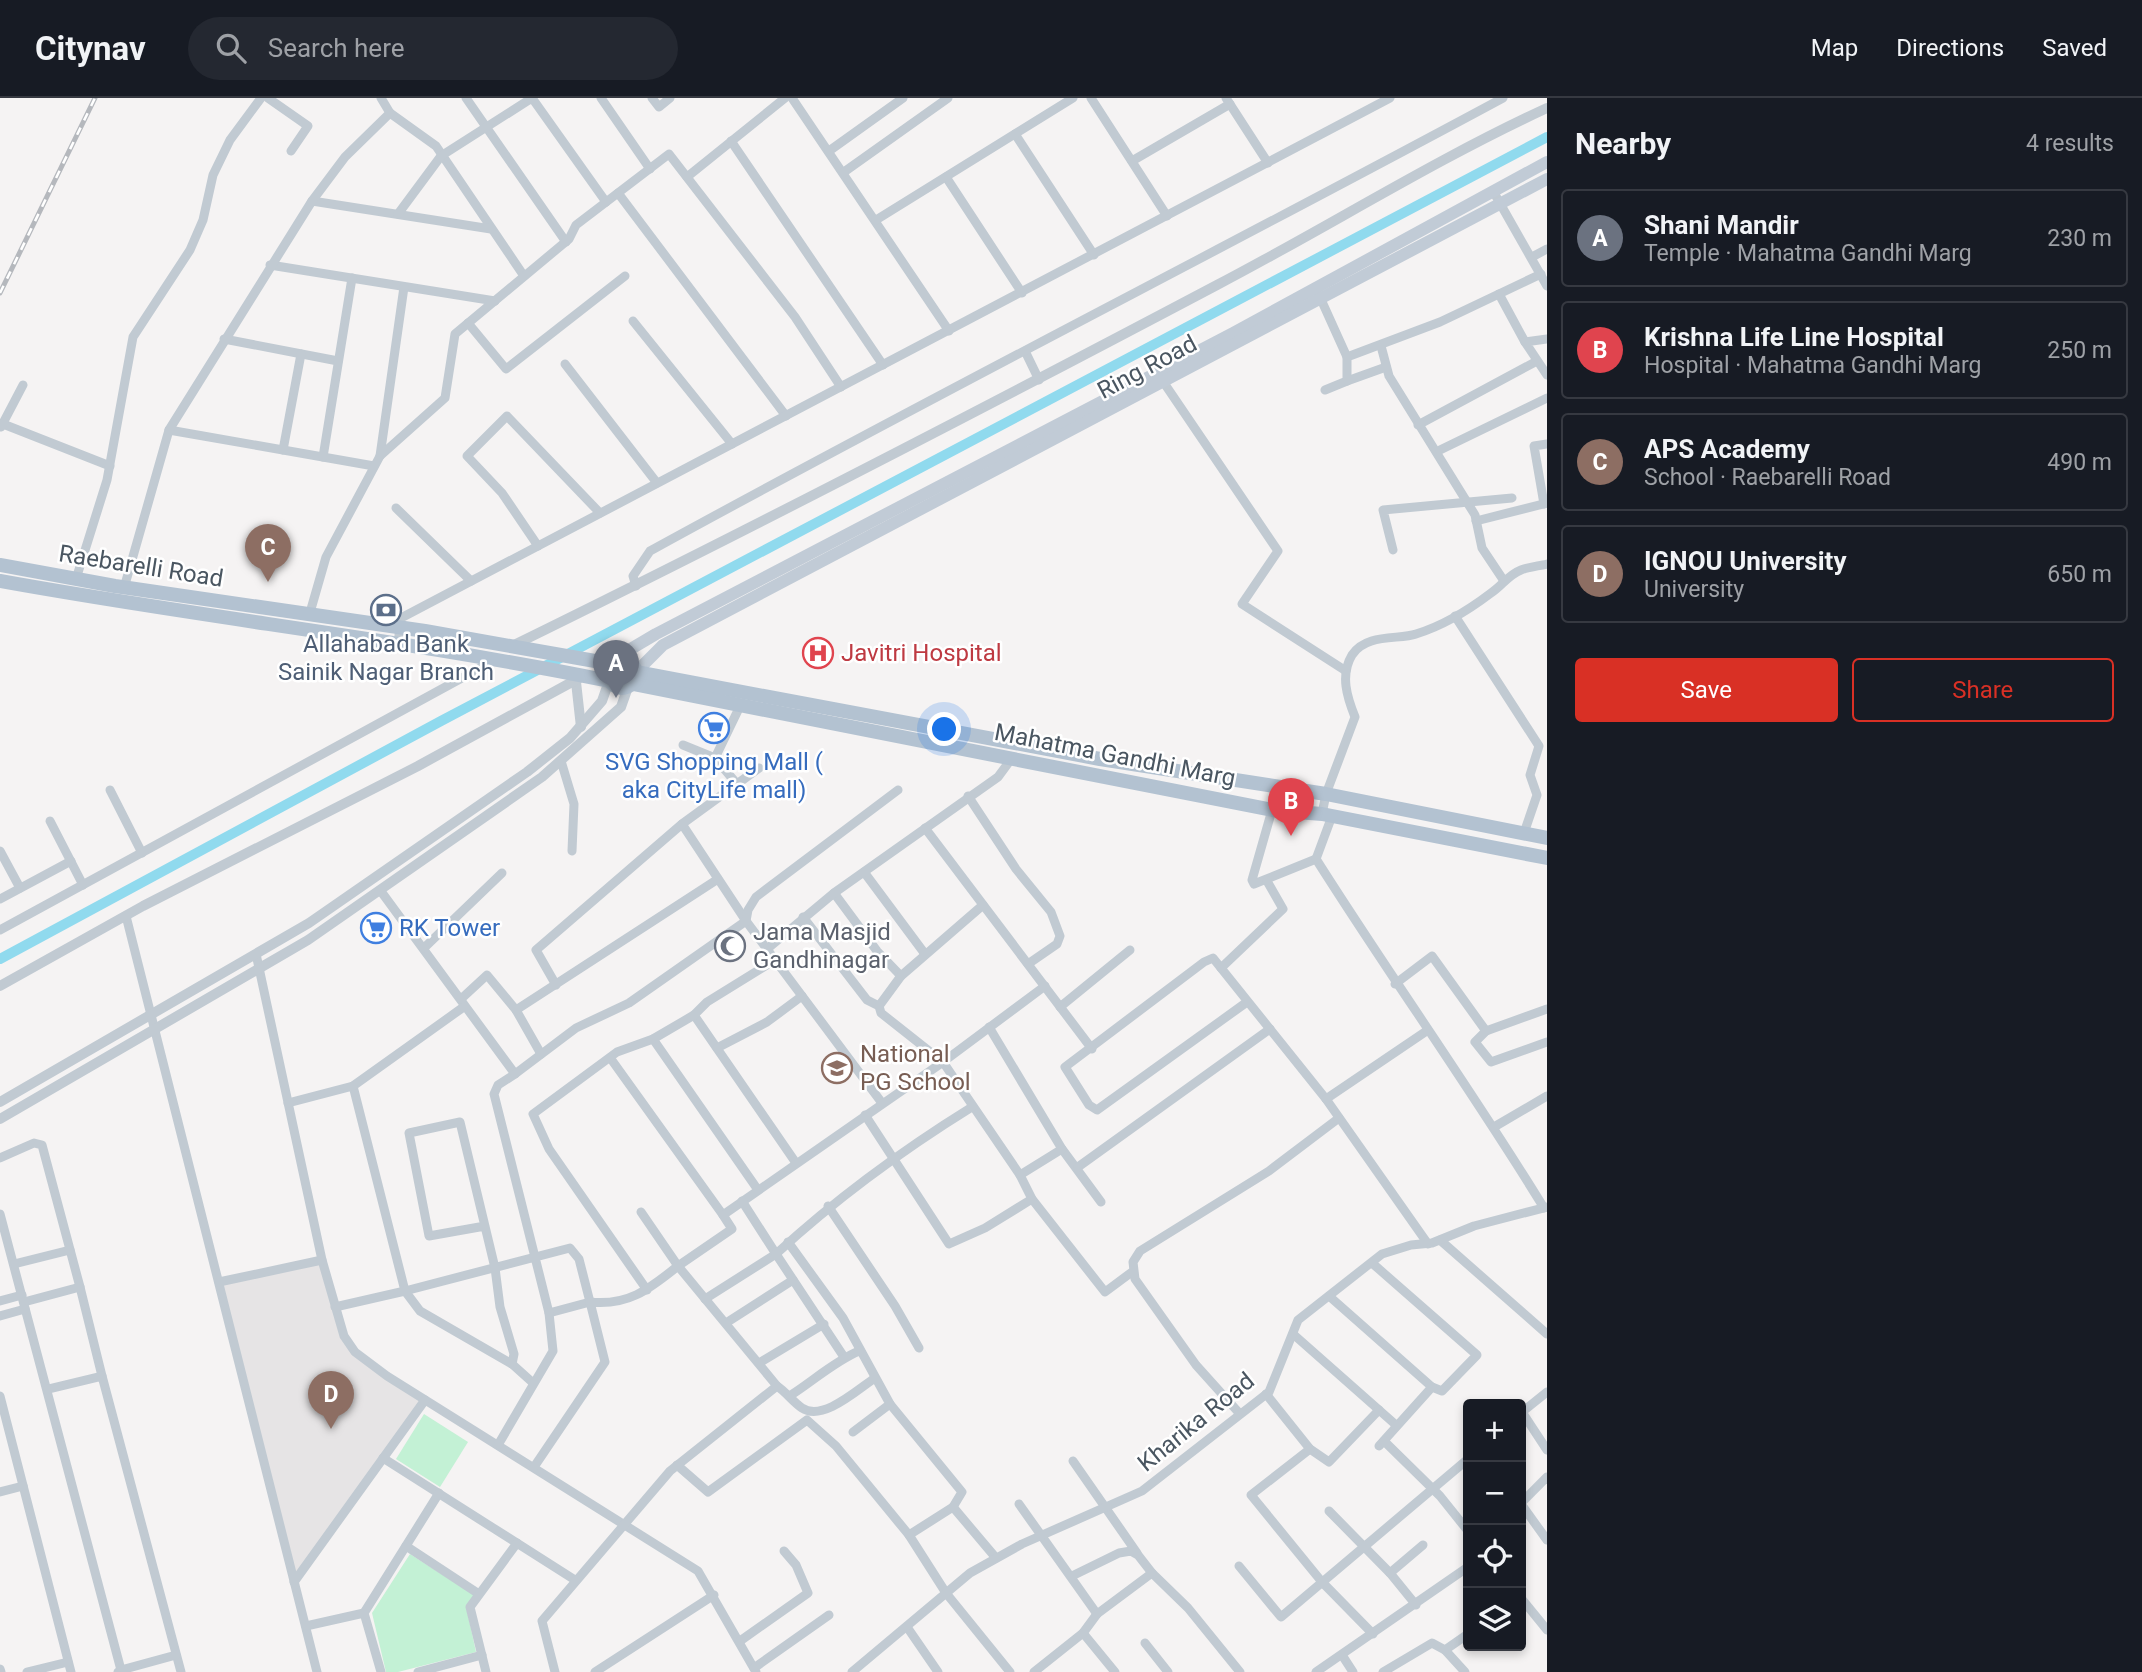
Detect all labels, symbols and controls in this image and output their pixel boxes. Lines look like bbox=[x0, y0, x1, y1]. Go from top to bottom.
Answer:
search box bbox=[188, 17, 678, 80]
text: Citynav bbox=[35, 29, 146, 68]
icon: search bbox=[212, 29, 250, 67]
text: Search here bbox=[268, 33, 405, 63]
text: Map bbox=[1811, 34, 1858, 62]
text: Directions bbox=[1896, 34, 2004, 62]
text: Saved bbox=[2042, 34, 2107, 62]
text: Nearby bbox=[1575, 126, 1671, 161]
text: 4 results bbox=[2026, 130, 2114, 157]
text: Shani Mandir bbox=[1644, 210, 1799, 240]
text: A bbox=[1592, 225, 1608, 252]
text: 230 m bbox=[2047, 225, 2112, 252]
text: Temple · Mahatma Gandhi Marg bbox=[1644, 240, 1972, 267]
text: Krishna Life Line Hospital bbox=[1644, 322, 1944, 352]
street label: Ring Road bbox=[1093, 329, 1201, 405]
text: B bbox=[1593, 337, 1607, 364]
text: 250 m bbox=[2047, 337, 2112, 364]
text: Hospital · Mahatma Gandhi Marg bbox=[1644, 352, 1982, 379]
text: APS Academy bbox=[1644, 434, 1810, 464]
text: C bbox=[1592, 449, 1608, 476]
text: 490 m bbox=[2047, 449, 2112, 476]
text: School · Raebarelli Road bbox=[1644, 464, 1891, 491]
pin: C bbox=[245, 524, 291, 582]
street label: Raebarelli Road bbox=[57, 539, 225, 593]
text: IGNOU University bbox=[1644, 546, 1846, 576]
text: D bbox=[1593, 561, 1607, 588]
text: 650 m bbox=[2047, 561, 2112, 588]
text: University bbox=[1644, 576, 1744, 603]
bank icon: Allahabad Bank Sainik Nagar Branch bbox=[369, 593, 403, 627]
place label: Allahabad Bank Sainik Nagar Branch bbox=[278, 630, 494, 686]
hospital icon: Javitri Hospital bbox=[801, 636, 835, 670]
place label: Javitri Hospital bbox=[841, 639, 1002, 667]
pin: A bbox=[593, 640, 639, 698]
button: Save bbox=[1575, 658, 1838, 722]
button: Share bbox=[1852, 658, 2114, 722]
supermarket icon: SVG Shopping Mall ( aka CityLife mall) bbox=[697, 711, 731, 745]
your location bbox=[927, 712, 961, 746]
street label: Mahatma Gandhi Marg bbox=[992, 718, 1238, 792]
place label: SVG Shopping Mall ( aka CityLife mall) bbox=[605, 748, 823, 804]
pin: B bbox=[1268, 778, 1314, 836]
supermarket icon: RK Tower bbox=[359, 911, 393, 945]
place label: RK Tower bbox=[399, 914, 500, 942]
place label: Jama Masjid Gandhinagar bbox=[753, 918, 891, 974]
mosque icon: Jama Masjid Gandhinagar bbox=[713, 929, 747, 963]
place label: National PG School bbox=[860, 1040, 971, 1096]
school or university icon: National PG School bbox=[820, 1051, 854, 1085]
street label: Kharika Road bbox=[1132, 1367, 1260, 1477]
pin: D bbox=[308, 1371, 354, 1429]
map controls bbox=[1463, 1399, 1526, 1651]
button: + bbox=[1463, 1399, 1526, 1462]
button: − bbox=[1463, 1462, 1526, 1525]
button: locate bbox=[1463, 1525, 1526, 1588]
button: layers bbox=[1463, 1588, 1526, 1651]

